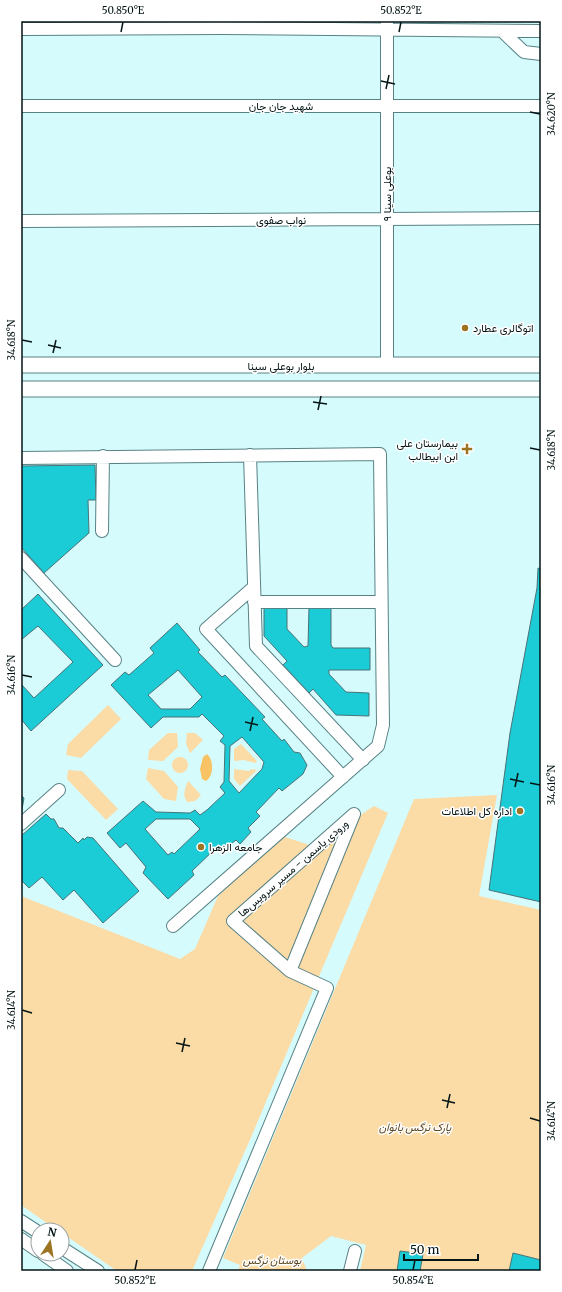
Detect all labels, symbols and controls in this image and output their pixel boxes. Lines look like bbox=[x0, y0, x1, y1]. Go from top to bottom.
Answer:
text: 50.850°E bbox=[102, 4, 145, 17]
text: 50.852°E bbox=[380, 4, 422, 17]
text: 34.620°N bbox=[545, 92, 558, 136]
street label: شهید جان جان bbox=[249, 99, 314, 113]
street label: بوعلی سینا ۹ bbox=[380, 167, 394, 221]
street label: نواب صفوی bbox=[256, 213, 306, 227]
text: 34.618°N bbox=[5, 319, 18, 361]
place label: اتوگالری عطارد bbox=[473, 321, 534, 335]
marker: اتوگالری عطارد bbox=[460, 323, 470, 333]
street label: بلوار بوعلی سینا bbox=[248, 359, 314, 373]
text: 34.618°N bbox=[545, 429, 558, 471]
place label: بیمارستان علی ابن ابیطالب bbox=[396, 436, 458, 463]
marker: بیمارستان علی ابن ابیطالب bbox=[461, 443, 473, 455]
text: 34.616°N bbox=[5, 654, 18, 695]
text: 34.616°N bbox=[545, 764, 558, 805]
place label: اداره کل اطلاعات bbox=[442, 804, 512, 818]
marker: اداره کل اطلاعات bbox=[515, 806, 525, 816]
street label: ورودی یاسمن - مسیر سرویس‌ها bbox=[235, 816, 351, 920]
place label: جامعه الزهرا bbox=[209, 840, 263, 854]
marker: جامعه الزهرا bbox=[196, 842, 206, 852]
text: 34.614°N bbox=[5, 990, 18, 1030]
text: 34.614°N bbox=[545, 1101, 558, 1141]
park label: پارک نرگس بانوان bbox=[379, 1120, 452, 1135]
north arrow bbox=[30, 1222, 70, 1262]
text: N bbox=[46, 1224, 58, 1240]
scale bar bbox=[404, 1236, 478, 1262]
text: 50 m bbox=[410, 1242, 439, 1257]
park label: بوستان نرگس bbox=[243, 1253, 302, 1267]
text: 50.852°E bbox=[114, 1274, 156, 1287]
text: 50.854°E bbox=[393, 1274, 434, 1287]

